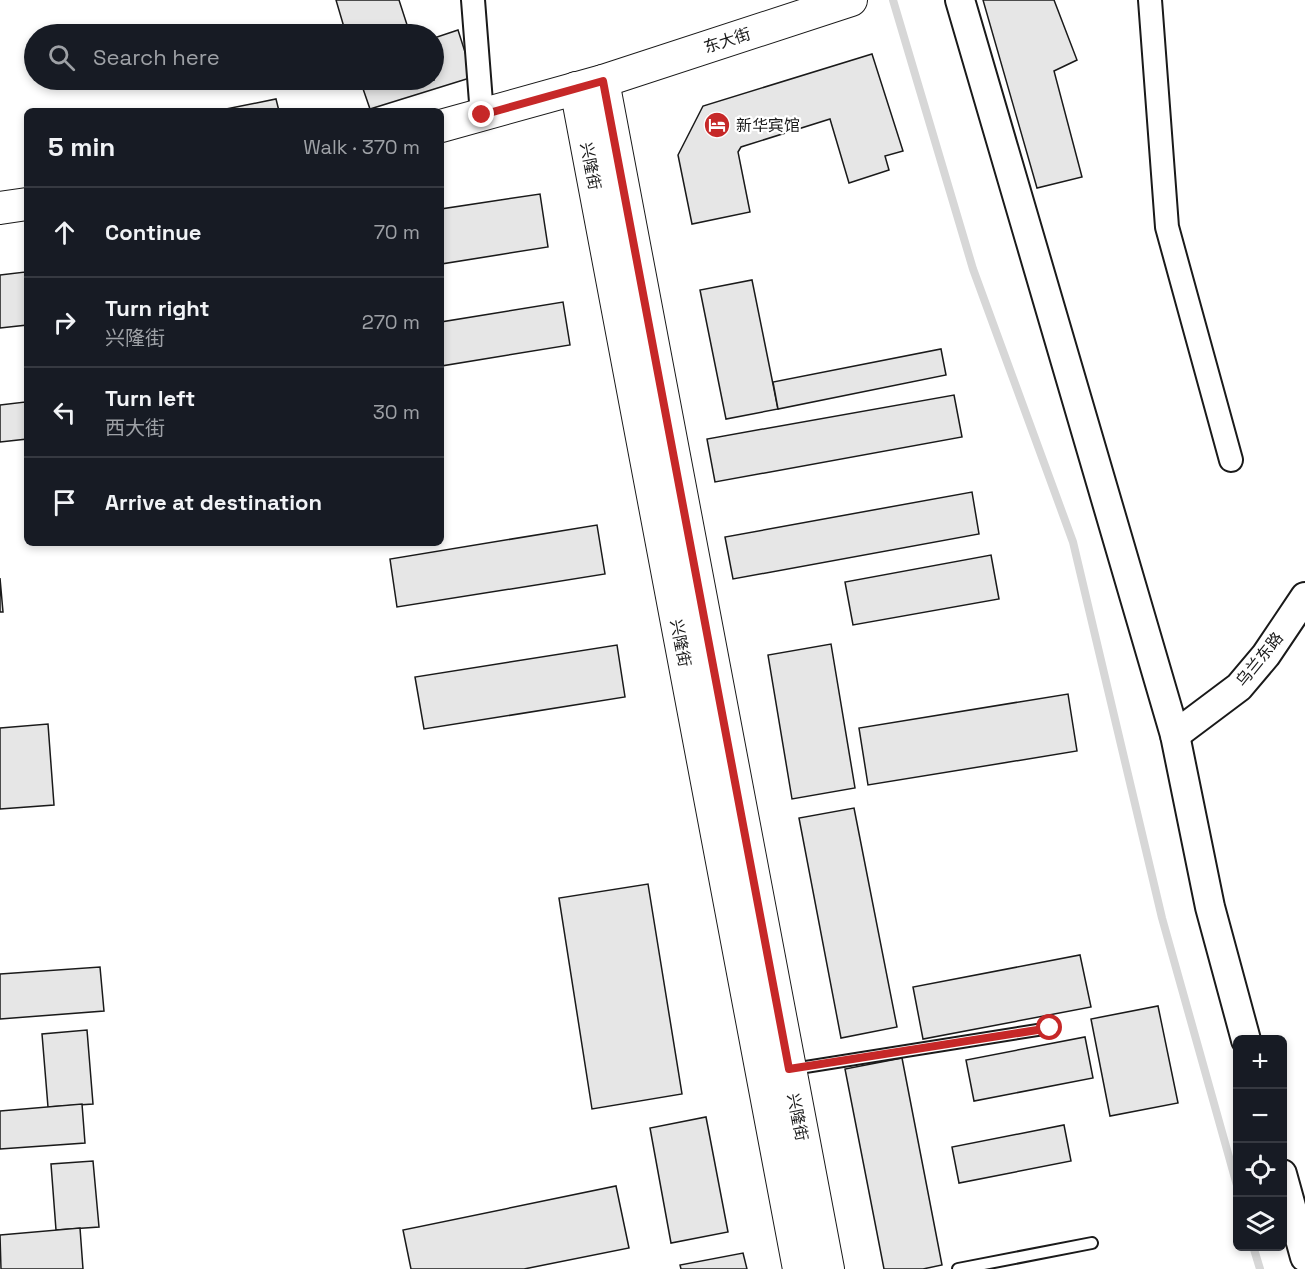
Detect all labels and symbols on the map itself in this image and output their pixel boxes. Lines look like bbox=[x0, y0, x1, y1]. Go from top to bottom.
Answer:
street label: 东大街 bbox=[701, 23, 753, 58]
route end bbox=[468, 101, 494, 127]
hotel icon: 新华宾馆 bbox=[702, 110, 732, 140]
place label: 新华宾馆 bbox=[736, 115, 800, 136]
street label: 兴隆街 bbox=[576, 141, 605, 192]
street label: 兴隆街 bbox=[666, 618, 695, 669]
street label: 乌兰东路 bbox=[1231, 628, 1288, 691]
route start bbox=[1036, 1014, 1062, 1040]
street label: 兴隆街 bbox=[783, 1092, 812, 1143]

